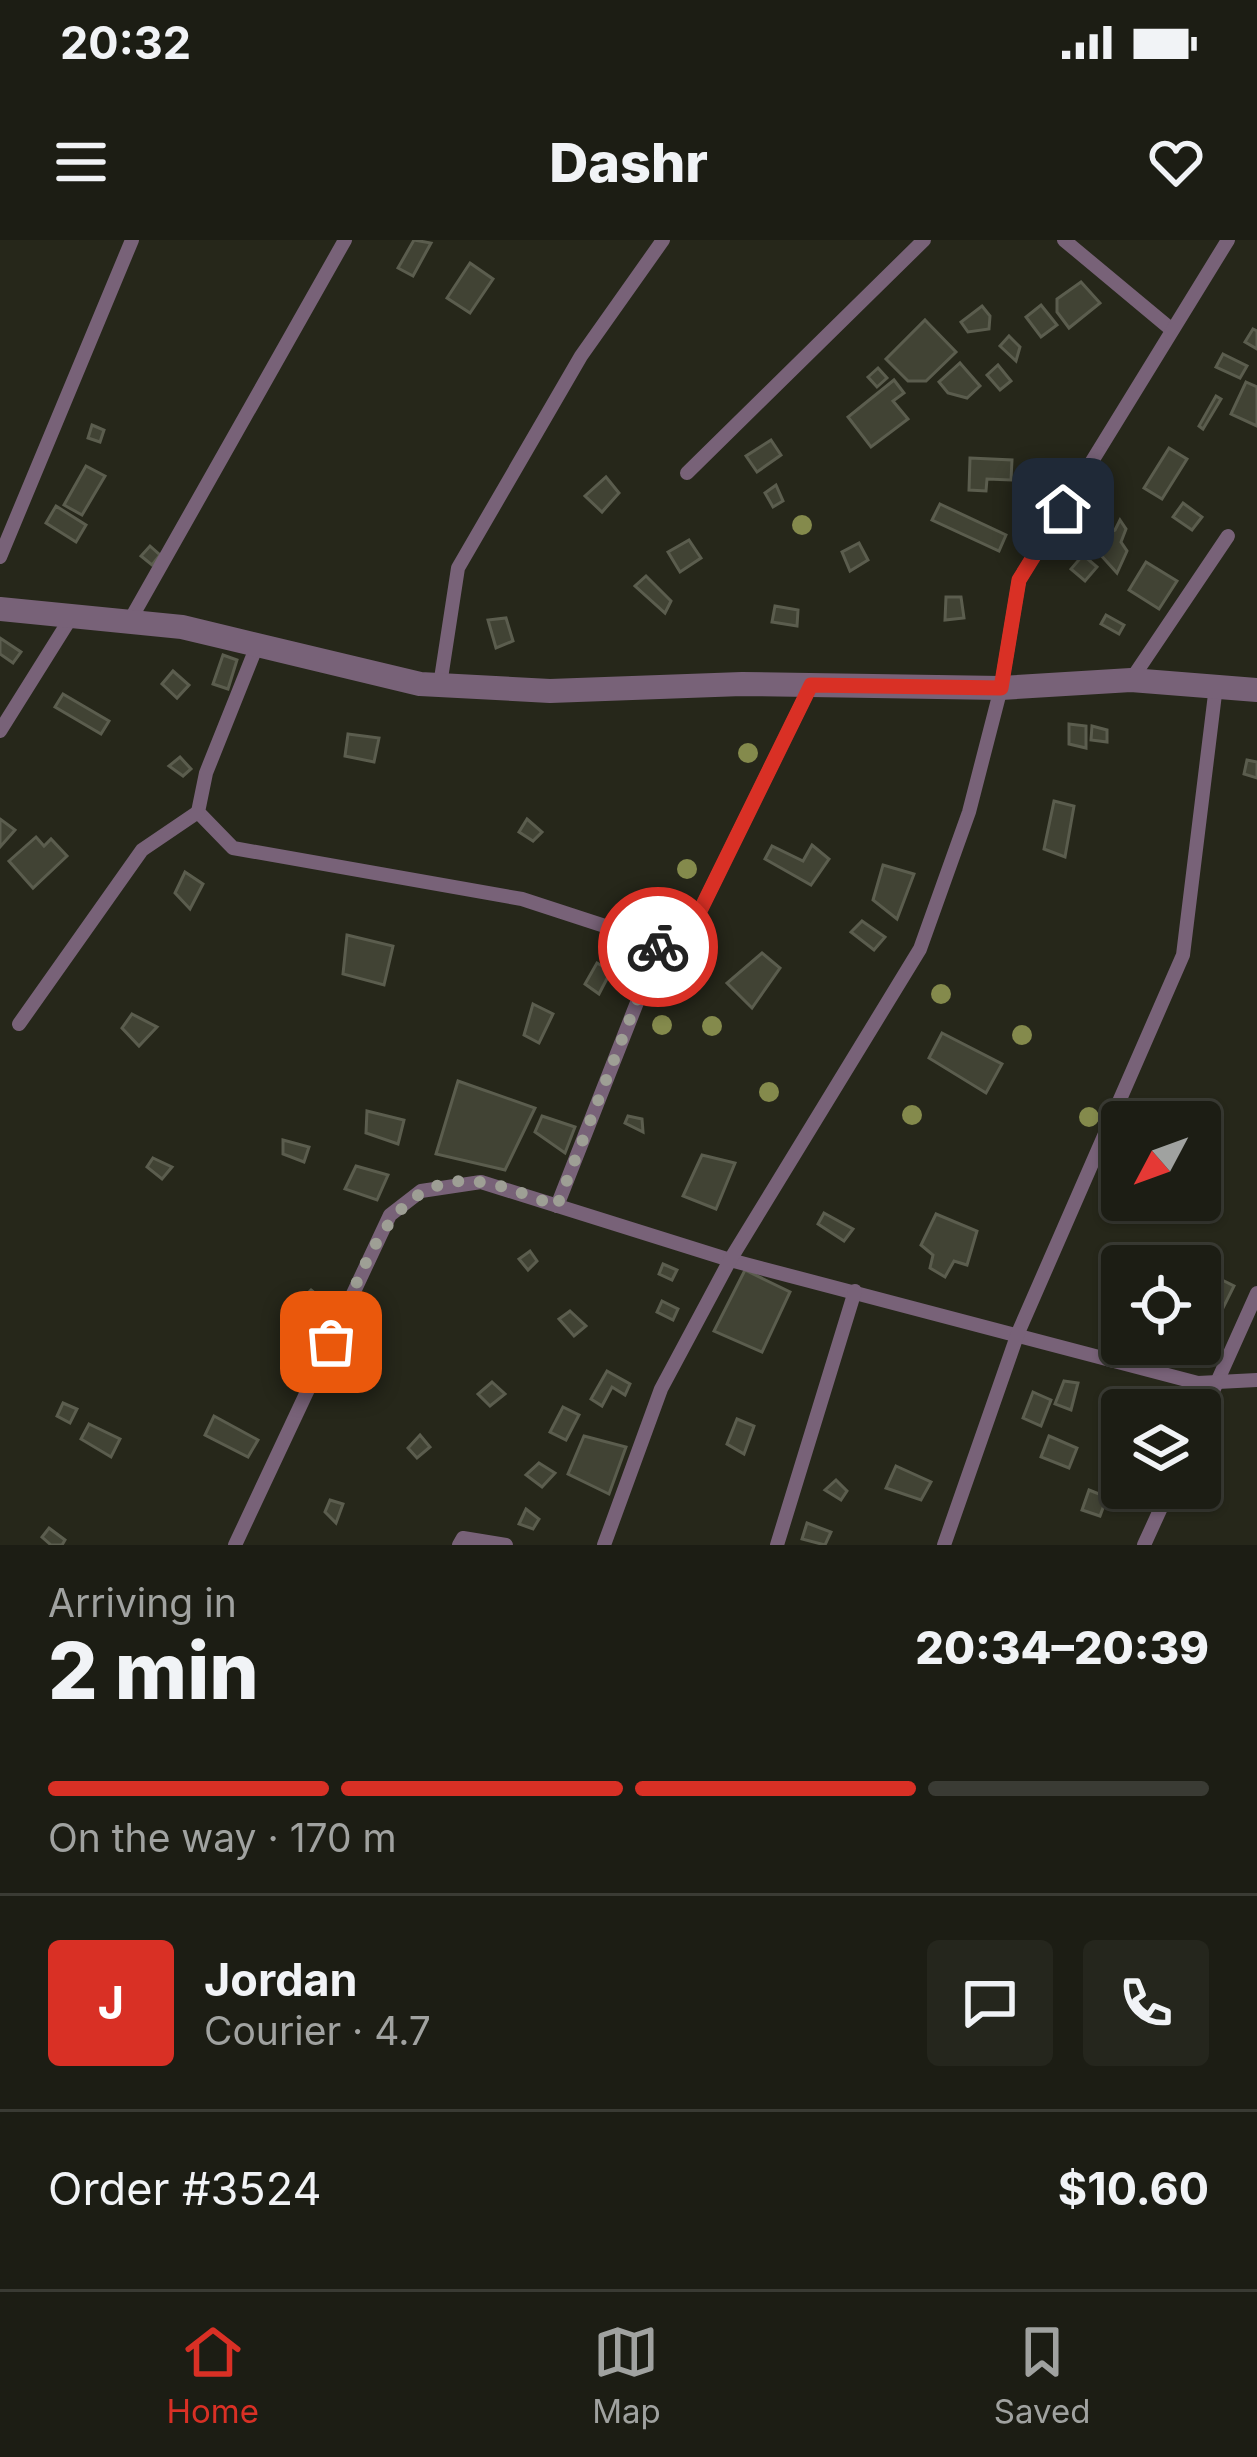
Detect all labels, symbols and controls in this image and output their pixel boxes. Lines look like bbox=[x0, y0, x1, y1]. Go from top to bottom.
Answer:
text: 20:32 bbox=[60, 15, 191, 70]
icon: menu bbox=[48, 129, 114, 195]
icon: heart bbox=[1143, 129, 1209, 195]
text: Dashr bbox=[549, 130, 708, 195]
pin bbox=[1012, 458, 1114, 560]
icon: home bbox=[1030, 476, 1096, 542]
courier bbox=[598, 887, 718, 1007]
icon: bike bbox=[625, 914, 691, 980]
north arrow bbox=[1101, 1101, 1221, 1221]
map controls bbox=[1101, 1101, 1221, 1509]
button: locate bbox=[1101, 1245, 1221, 1365]
pin bbox=[280, 1291, 382, 1393]
icon: bag bbox=[298, 1309, 364, 1375]
button: layers bbox=[1101, 1389, 1221, 1509]
text: Arriving in bbox=[48, 1579, 237, 1626]
text: 20:34–20:39 bbox=[915, 1620, 1209, 1675]
text: 2 min bbox=[48, 1623, 259, 1718]
text: On the way · 170 m bbox=[48, 1814, 397, 1861]
button: chat bbox=[927, 1940, 1053, 2066]
button: phone bbox=[1083, 1940, 1209, 2066]
text: Jordan bbox=[204, 1952, 358, 2007]
text: J bbox=[98, 1975, 124, 2030]
text: Courier · 4.7 bbox=[204, 2007, 431, 2054]
text: Order #3524 bbox=[48, 2161, 321, 2216]
text: $10.60 bbox=[1058, 2161, 1209, 2216]
tab: Home bbox=[167, 2319, 259, 2431]
tab: Map bbox=[592, 2319, 661, 2431]
tab: Saved bbox=[994, 2319, 1090, 2431]

